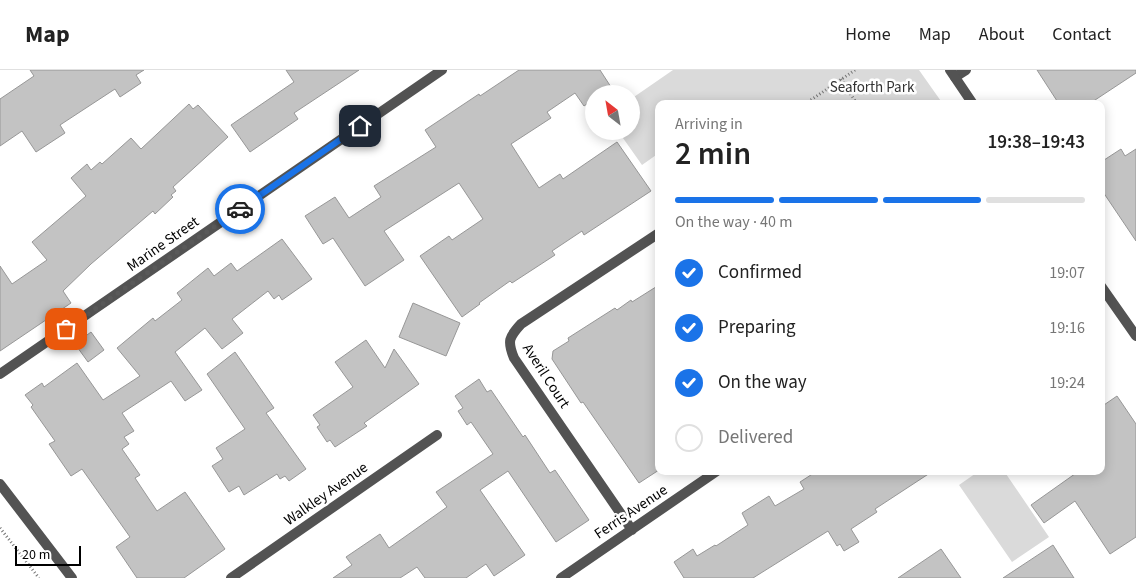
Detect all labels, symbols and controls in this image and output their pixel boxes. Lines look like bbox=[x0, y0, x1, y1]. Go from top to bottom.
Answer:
text: Map bbox=[25, 17, 70, 52]
text: Home bbox=[845, 22, 891, 47]
text: Map bbox=[919, 22, 951, 47]
text: About bbox=[979, 22, 1024, 47]
text: Contact bbox=[1052, 22, 1111, 47]
park label: Seaforth Park bbox=[830, 77, 915, 98]
north arrow bbox=[585, 85, 640, 140]
map controls bbox=[585, 85, 640, 140]
pin bbox=[339, 105, 381, 147]
icon: home bbox=[346, 112, 374, 140]
text: Arriving in bbox=[675, 113, 743, 135]
text: 19:38–19:43 bbox=[987, 129, 1085, 156]
text: 2 min bbox=[675, 131, 751, 177]
courier bbox=[215, 184, 265, 234]
icon: car bbox=[226, 195, 254, 223]
street label: Marine Street bbox=[123, 211, 203, 277]
text: On the way · 40 m bbox=[675, 211, 792, 233]
icon: check bbox=[675, 259, 703, 287]
text: Confirmed bbox=[718, 259, 802, 286]
text: 19:07 bbox=[1049, 262, 1085, 284]
pin bbox=[45, 308, 87, 350]
icon: check bbox=[675, 314, 703, 342]
text: Preparing bbox=[718, 314, 796, 341]
icon: bag bbox=[52, 315, 80, 343]
text: 19:16 bbox=[1049, 317, 1085, 339]
street label: Averil Court bbox=[517, 340, 575, 412]
icon: check bbox=[675, 369, 703, 397]
text: On the way bbox=[718, 369, 807, 396]
text: 19:24 bbox=[1049, 372, 1085, 394]
text: Delivered bbox=[718, 424, 793, 451]
street label: Walkley Avenue bbox=[280, 457, 372, 531]
street label: Ferris Avenue bbox=[590, 480, 672, 544]
scale bar bbox=[15, 543, 81, 566]
text: 20 m bbox=[22, 545, 50, 565]

